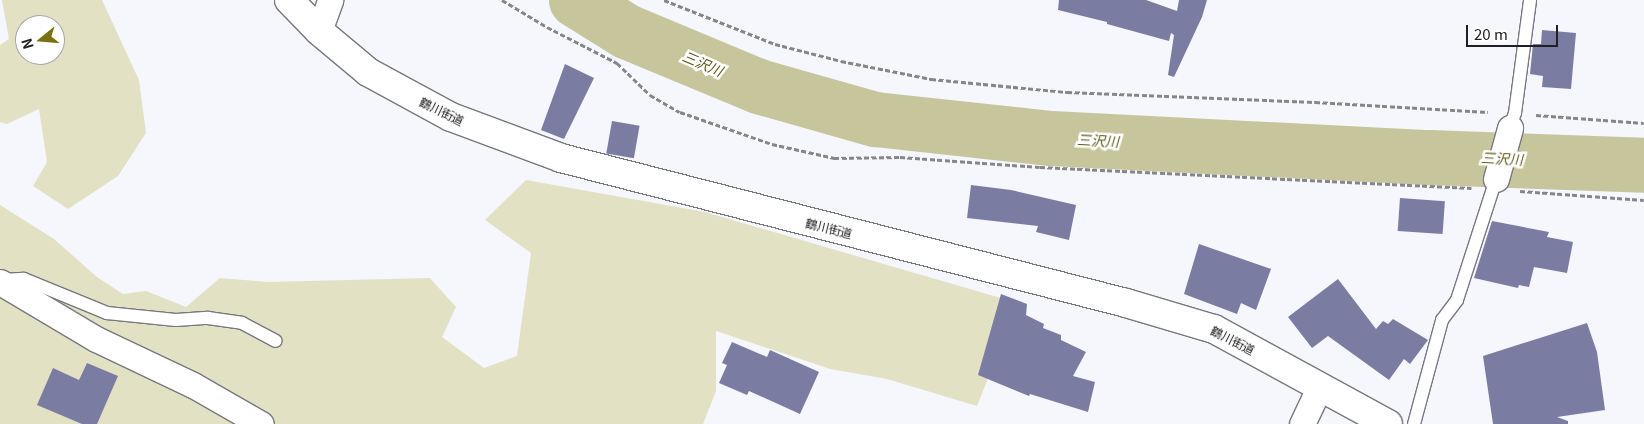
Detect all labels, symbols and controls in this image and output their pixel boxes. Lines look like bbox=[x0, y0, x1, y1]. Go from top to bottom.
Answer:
north arrow bbox=[15, 15, 65, 65]
scale bar bbox=[1469, 15, 1562, 47]
text: 20 m bbox=[1474, 23, 1508, 44]
text: N bbox=[16, 36, 38, 52]
water label: 三沢川 bbox=[680, 47, 726, 79]
street label: 鶴川街道 bbox=[417, 94, 467, 128]
water label: 三沢川 bbox=[1077, 131, 1119, 149]
water label: 三沢川 bbox=[1481, 149, 1523, 167]
street label: 鶴川街道 bbox=[804, 215, 854, 241]
street label: 鶴川街道 bbox=[1208, 323, 1258, 357]

